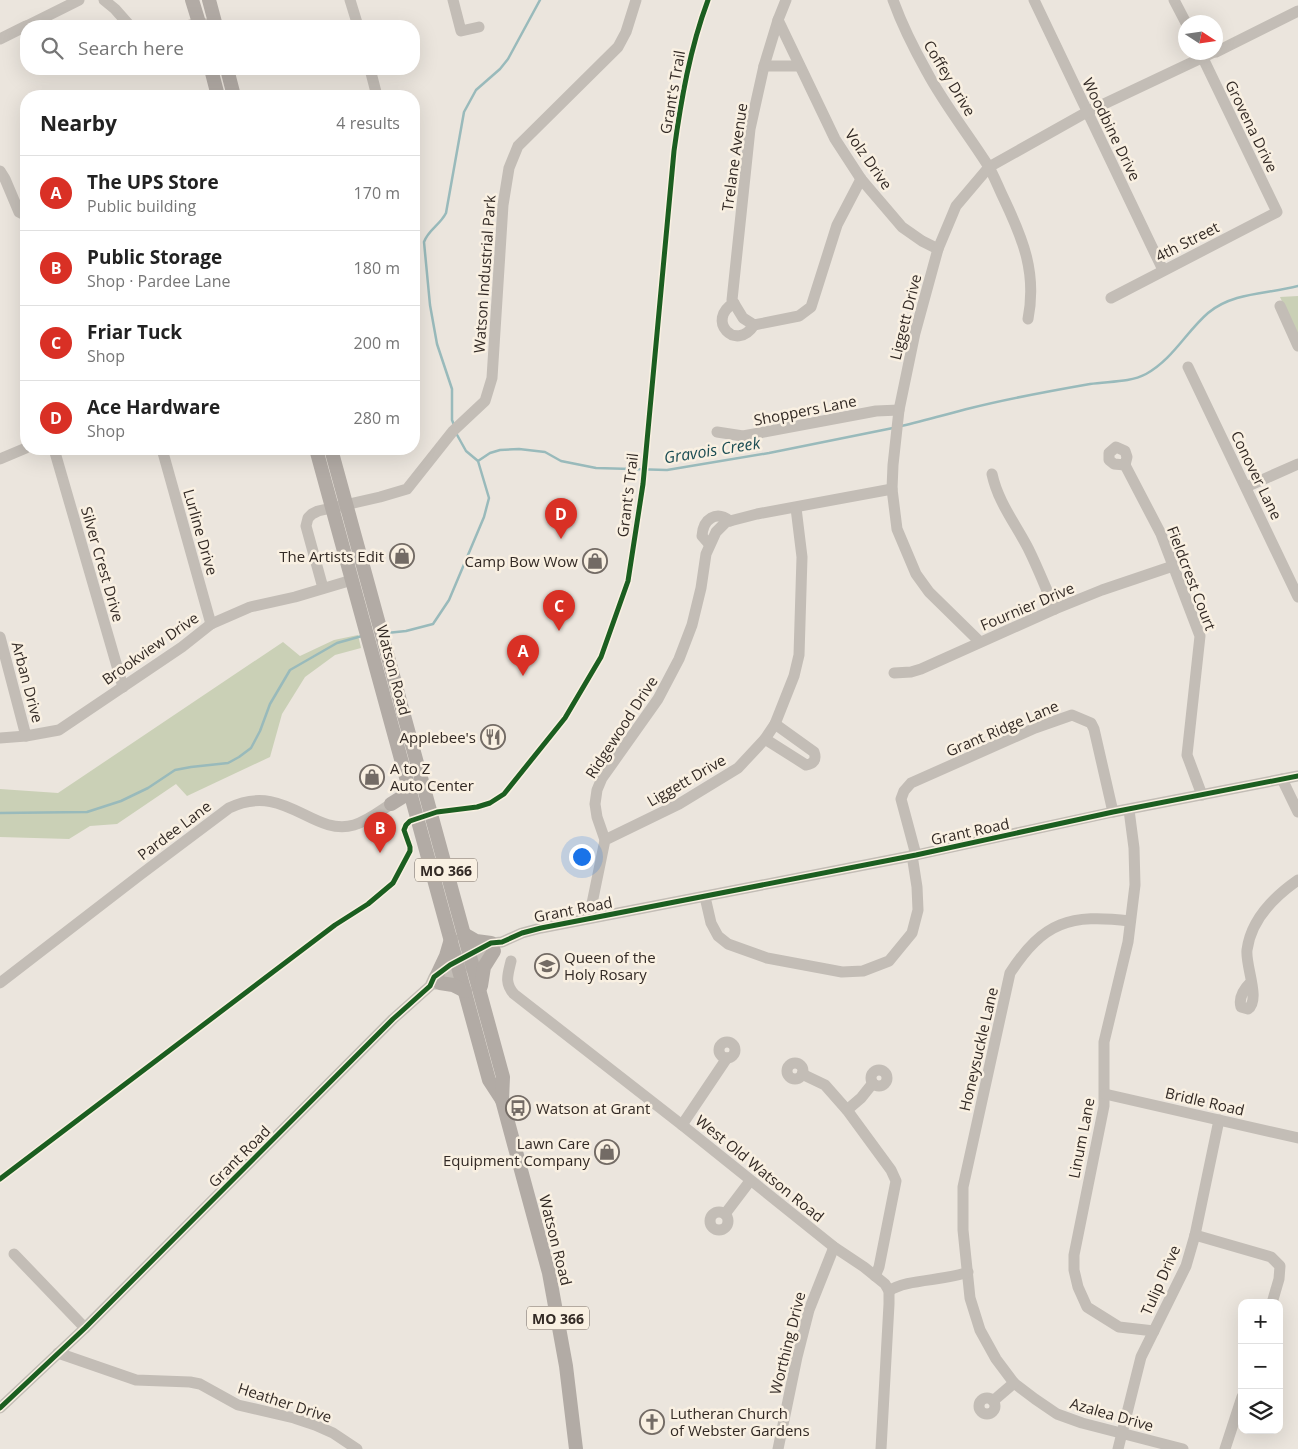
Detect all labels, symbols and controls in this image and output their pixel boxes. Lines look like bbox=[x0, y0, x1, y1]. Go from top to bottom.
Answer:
north arrow bbox=[1178, 15, 1223, 60]
search box bbox=[20, 20, 420, 75]
icon: search bbox=[38, 34, 66, 62]
text: Search here bbox=[78, 35, 184, 61]
street label: Coffey Drive bbox=[920, 36, 980, 120]
street label: Grant's Trail bbox=[655, 49, 689, 135]
street label: Woodbine Drive bbox=[1078, 74, 1146, 184]
street label: Grovena Drive bbox=[1221, 77, 1283, 175]
street label: Trelane Avenue bbox=[717, 102, 751, 212]
text: Nearby bbox=[40, 109, 117, 137]
text: 4 results bbox=[336, 112, 400, 134]
street label: Volz Drive bbox=[841, 125, 897, 193]
text: The UPS Store bbox=[87, 169, 219, 195]
text: A bbox=[50, 182, 62, 204]
text: 170 m bbox=[354, 182, 400, 204]
street label: Watson Industrial Park bbox=[469, 194, 500, 354]
text: Public building bbox=[87, 195, 196, 217]
street label: 4th Street bbox=[1152, 216, 1222, 266]
text: Public Storage bbox=[87, 244, 222, 270]
text: B bbox=[51, 257, 61, 279]
text: 180 m bbox=[354, 257, 400, 279]
text: Shop · Pardee Lane bbox=[87, 270, 231, 292]
street label: Liggett Drive bbox=[885, 272, 925, 362]
text: Friar Tuck bbox=[87, 319, 182, 345]
text: C bbox=[51, 332, 61, 354]
text: 200 m bbox=[354, 332, 400, 354]
text: Shop bbox=[87, 345, 125, 367]
street label: Shoppers Lane bbox=[752, 390, 858, 430]
text: Ace Hardware bbox=[87, 394, 220, 420]
text: D bbox=[50, 407, 62, 429]
text: 280 m bbox=[354, 407, 400, 429]
text: Shop bbox=[87, 420, 125, 442]
street label: Conover Lane bbox=[1227, 427, 1287, 523]
water label: Gravois Creek bbox=[662, 431, 763, 468]
street label: Grant's Trail bbox=[612, 452, 642, 538]
street label: Lurline Drive bbox=[179, 486, 223, 578]
pin: D bbox=[545, 498, 577, 539]
street label: Silver Crest Drive bbox=[77, 504, 129, 624]
street label: Fieldcrest Court bbox=[1163, 523, 1221, 633]
shop icon: The Artists Edit bbox=[389, 543, 415, 569]
place label: The Artists Edit bbox=[279, 546, 384, 566]
shop icon: Camp Bow Wow bbox=[582, 548, 608, 574]
place label: Camp Bow Wow bbox=[465, 551, 578, 571]
street label: Fournier Drive bbox=[977, 577, 1077, 635]
pin: C bbox=[543, 590, 575, 631]
street label: Brookview Drive bbox=[98, 607, 202, 689]
street label: Watson Road bbox=[372, 623, 416, 717]
pin: A bbox=[507, 635, 539, 676]
street label: Arban Drive bbox=[8, 639, 48, 725]
street label: Ridgewood Drive bbox=[580, 672, 662, 782]
street label: Grant Ridge Lane bbox=[943, 695, 1061, 761]
restaurant icon: Applebee's bbox=[480, 724, 506, 750]
place label: Applebee's bbox=[399, 727, 476, 747]
street label: Liggett Drive bbox=[643, 749, 729, 811]
place label: A to Z Auto Center bbox=[390, 758, 474, 795]
shop icon: A to Z Auto Center bbox=[359, 764, 385, 790]
street label: Pardee Lane bbox=[133, 796, 215, 864]
pin: B bbox=[364, 812, 396, 853]
street label: Grant Road bbox=[929, 813, 1011, 849]
your location bbox=[569, 844, 595, 870]
road number: MO 366 bbox=[415, 858, 477, 882]
street label: Grant Road bbox=[532, 892, 614, 926]
place label: Queen of the Holy Rosary bbox=[564, 947, 656, 984]
school or university icon: Queen of the Holy Rosary bbox=[534, 953, 560, 979]
street label: Honeysuckle Lane bbox=[954, 985, 1002, 1113]
street label: Bridle Road bbox=[1163, 1082, 1247, 1120]
bus stop icon: Watson at Grant bbox=[505, 1095, 531, 1121]
street label: Linum Lane bbox=[1063, 1096, 1099, 1180]
place label: Watson at Grant bbox=[536, 1098, 650, 1118]
street label: West Old Watson Road bbox=[692, 1110, 828, 1226]
street label: Grant Road bbox=[204, 1121, 274, 1191]
place label: Lawn Care Equipment Company bbox=[443, 1133, 590, 1170]
shop icon: Lawn Care Equipment Company bbox=[594, 1139, 620, 1165]
street label: Watson Road bbox=[535, 1193, 577, 1287]
street label: Tulip Drive bbox=[1136, 1242, 1184, 1318]
street label: Worthing Drive bbox=[765, 1289, 809, 1397]
map controls bbox=[1238, 1299, 1283, 1434]
button: + bbox=[1238, 1299, 1283, 1344]
road number: MO 366 bbox=[527, 1306, 589, 1330]
button: − bbox=[1238, 1344, 1283, 1389]
street label: Heather Drive bbox=[236, 1377, 334, 1427]
button: layers bbox=[1238, 1389, 1283, 1434]
street label: Azalea Drive bbox=[1068, 1393, 1156, 1435]
place label: Lutheran Church of Webster Gardens bbox=[670, 1403, 810, 1440]
church icon: Lutheran Church of Webster Gardens bbox=[639, 1409, 665, 1435]

